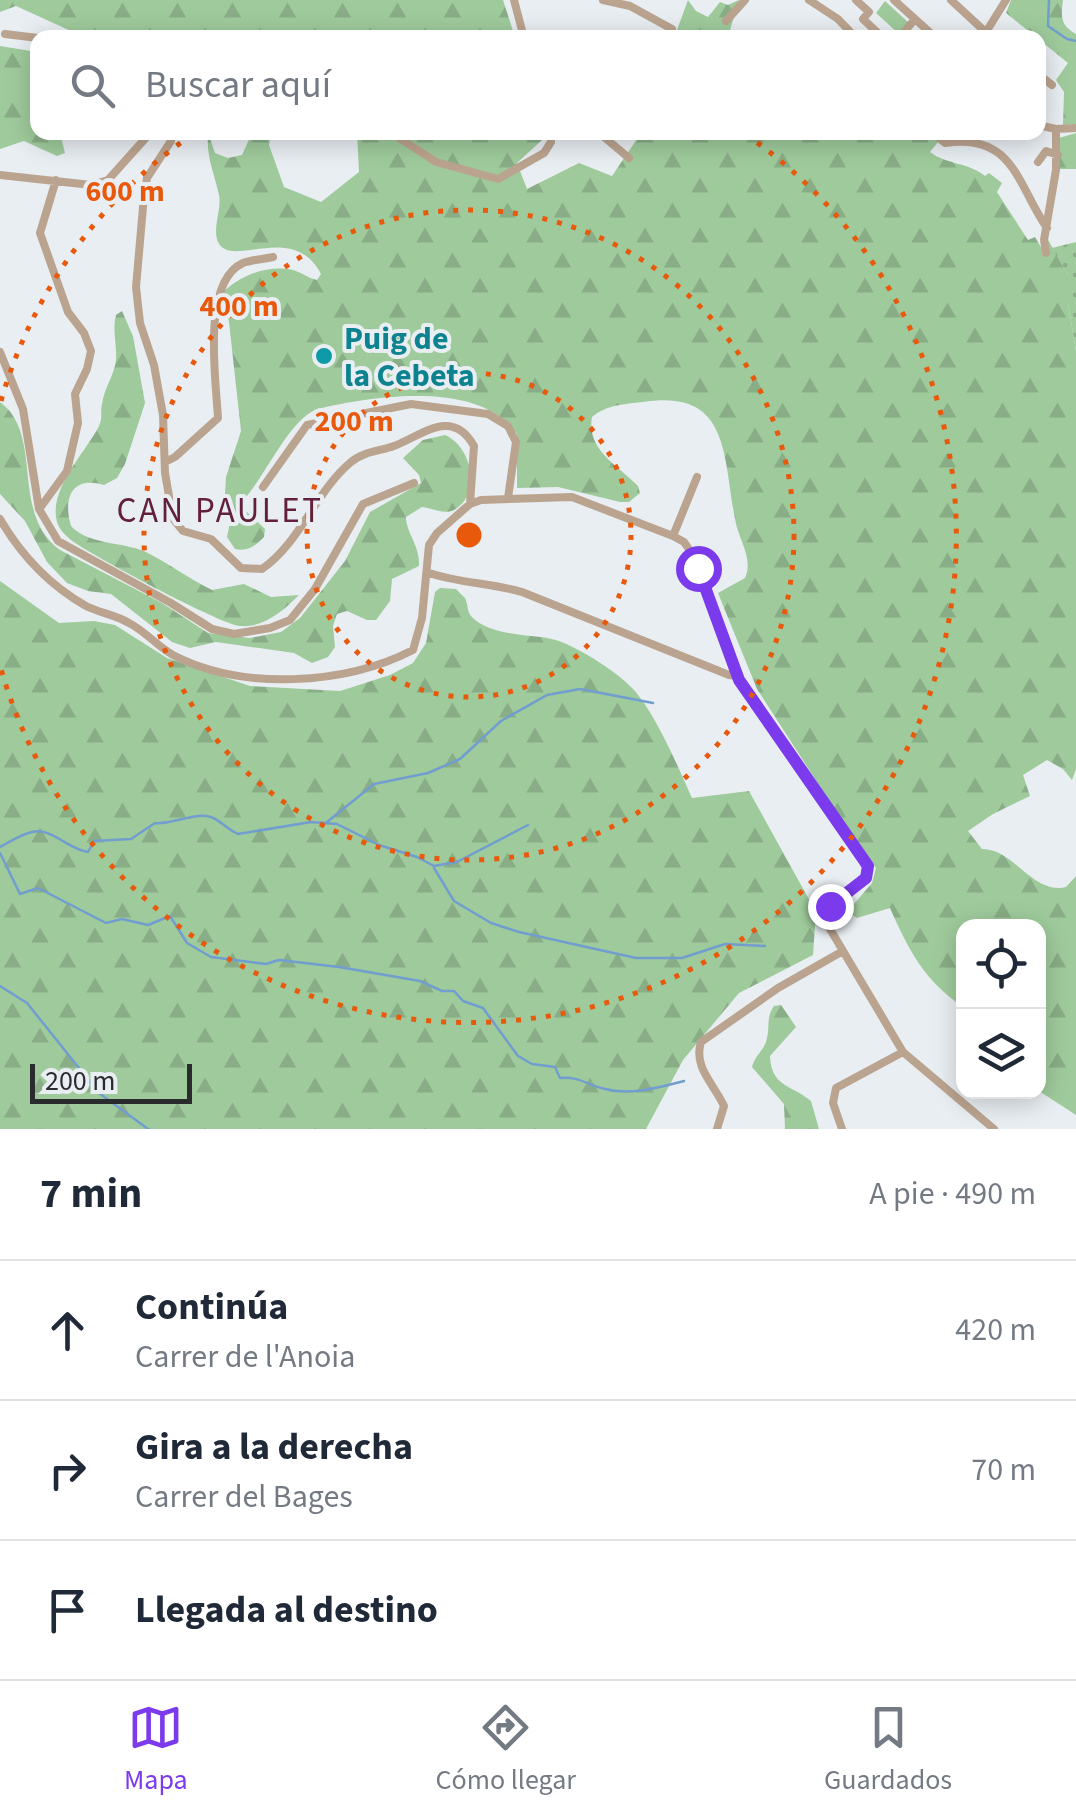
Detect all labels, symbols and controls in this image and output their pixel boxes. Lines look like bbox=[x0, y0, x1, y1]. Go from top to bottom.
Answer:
search box bbox=[30, 30, 1046, 140]
icon: search bbox=[65, 58, 120, 113]
text: Buscar aquí bbox=[145, 58, 331, 112]
text: 600 m bbox=[85, 170, 165, 213]
text: 400 m bbox=[199, 285, 279, 328]
place label: Puig de la Cebeta bbox=[344, 316, 475, 399]
marker: Puig de la Cebeta bbox=[313, 345, 335, 367]
text: 200 m bbox=[314, 400, 394, 443]
district label: CAN PAULET bbox=[116, 486, 324, 536]
centre of rings bbox=[451, 517, 487, 553]
route start bbox=[676, 546, 722, 592]
route end bbox=[808, 884, 854, 930]
map controls bbox=[956, 919, 1046, 1099]
button: locate bbox=[956, 919, 1046, 1009]
button: layers bbox=[956, 1009, 1046, 1099]
scale bar bbox=[30, 1059, 192, 1104]
text: 200 m bbox=[45, 1061, 116, 1101]
text: 7 min bbox=[40, 1164, 142, 1224]
text: A pie · 490 m bbox=[869, 1171, 1036, 1217]
text: Continúa bbox=[135, 1280, 288, 1334]
icon: ahead bbox=[40, 1303, 95, 1358]
text: 420 m bbox=[955, 1307, 1036, 1353]
text: Carrer de l'Anoia bbox=[135, 1334, 355, 1380]
text: Gira a la derecha bbox=[135, 1420, 413, 1474]
icon: right bbox=[40, 1443, 95, 1498]
text: 70 m bbox=[971, 1447, 1036, 1493]
text: Carrer del Bages bbox=[135, 1474, 353, 1520]
icon: arrive bbox=[40, 1583, 95, 1638]
text: Llegada al destino bbox=[135, 1583, 438, 1637]
tab: Mapa bbox=[124, 1700, 188, 1800]
tab: Cómo llegar bbox=[436, 1700, 576, 1800]
tab: Guardados bbox=[824, 1700, 952, 1800]

